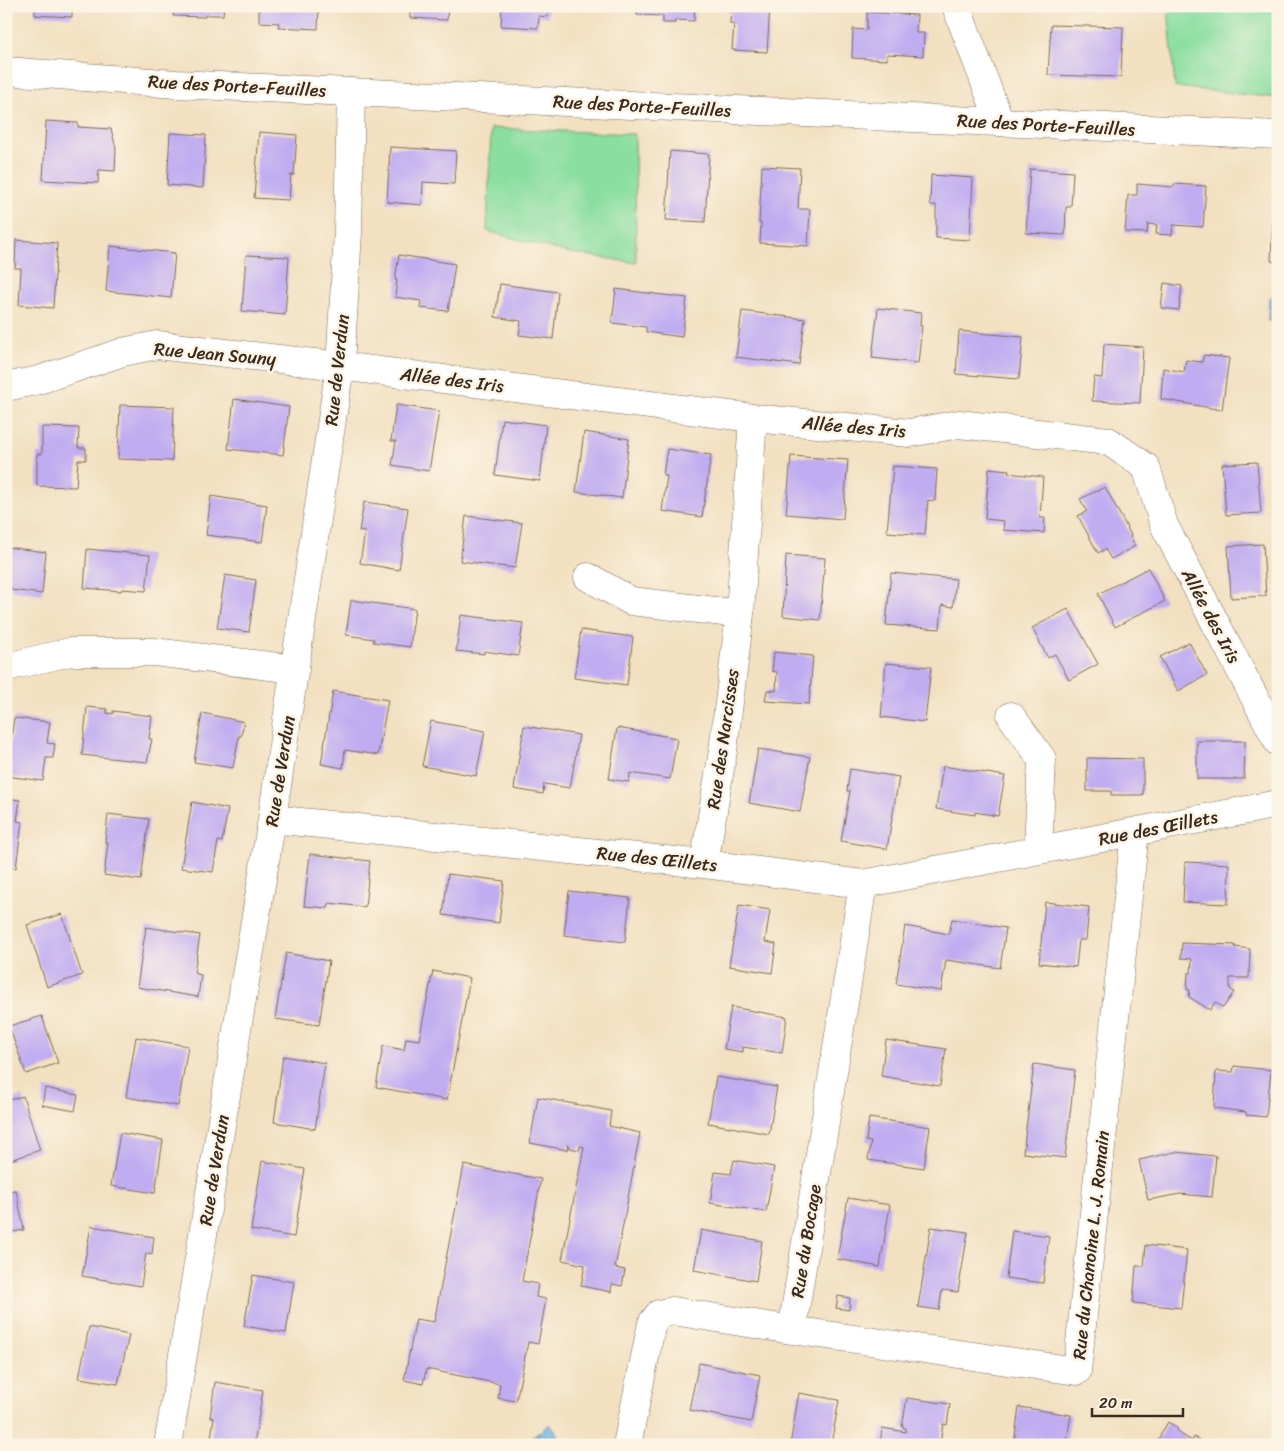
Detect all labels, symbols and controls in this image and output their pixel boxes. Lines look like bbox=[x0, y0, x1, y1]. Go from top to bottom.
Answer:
street label: Rue des Porte-Feuilles bbox=[147, 65, 327, 107]
street label: Rue des Porte-Feuilles bbox=[552, 85, 732, 127]
street label: Rue des Porte-Feuilles bbox=[956, 104, 1136, 146]
street label: Rue de Verdun bbox=[315, 312, 359, 427]
street label: Rue Jean Souny bbox=[153, 333, 278, 375]
street label: Allée des Iris bbox=[398, 358, 506, 402]
street label: Allée des Iris bbox=[800, 406, 908, 448]
street label: Allée des Iris bbox=[1172, 562, 1250, 670]
street label: Rue des Narcisses bbox=[697, 666, 749, 811]
street label: Rue de Verdun bbox=[255, 713, 305, 829]
street label: Rue des Œillets bbox=[1096, 801, 1221, 855]
street label: Rue des Œillets bbox=[595, 837, 719, 881]
street label: Rue de Verdun bbox=[189, 1112, 239, 1228]
street label: Rue du Chanoine L. J. Romain bbox=[1063, 1129, 1119, 1361]
street label: Rue du Bocage bbox=[781, 1182, 831, 1300]
scale bar bbox=[1092, 1386, 1183, 1418]
text: 20 m bbox=[1099, 1390, 1133, 1416]

